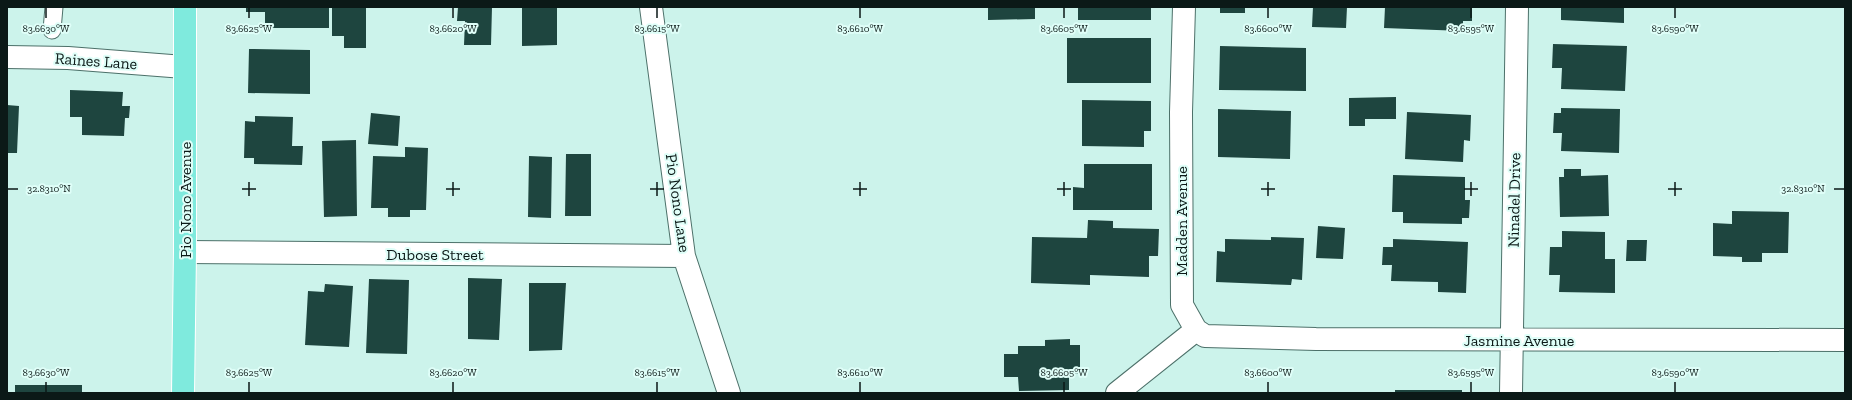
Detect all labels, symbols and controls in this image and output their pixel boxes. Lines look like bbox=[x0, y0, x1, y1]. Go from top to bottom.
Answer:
text: 83.6630°W bbox=[23, 23, 70, 35]
text: 83.6625°W bbox=[226, 23, 273, 35]
text: 83.6620°W bbox=[429, 23, 477, 35]
text: 83.6615°W bbox=[634, 23, 680, 35]
text: 83.6610°W bbox=[837, 23, 884, 35]
text: 83.6605°W bbox=[1041, 23, 1088, 35]
text: 83.6600°W bbox=[1244, 23, 1292, 35]
text: 83.6595°W bbox=[1448, 23, 1495, 35]
text: 83.6590°W bbox=[1652, 23, 1699, 35]
street label: Raines Lane bbox=[54, 49, 138, 73]
street label: Pio Nono Avenue bbox=[176, 142, 195, 258]
street label: Ninadel Drive bbox=[1504, 152, 1524, 248]
street label: Pio Nono Lane bbox=[662, 153, 694, 253]
street label: Madden Avenue bbox=[1172, 166, 1191, 276]
text: 32.8310°N bbox=[27, 183, 71, 195]
text: 32.8310°N bbox=[1781, 183, 1825, 195]
street label: Dubose Street bbox=[386, 245, 484, 264]
street label: Jasmine Avenue bbox=[1464, 331, 1574, 350]
text: 83.6630°W bbox=[23, 367, 70, 379]
text: 83.6625°W bbox=[226, 367, 273, 379]
text: 83.6620°W bbox=[429, 367, 477, 379]
text: 83.6615°W bbox=[634, 367, 680, 379]
text: 83.6610°W bbox=[837, 367, 884, 379]
text: 83.6605°W bbox=[1041, 367, 1088, 379]
text: 83.6600°W bbox=[1244, 367, 1292, 379]
text: 83.6595°W bbox=[1448, 367, 1495, 379]
text: 83.6590°W bbox=[1652, 367, 1699, 379]

